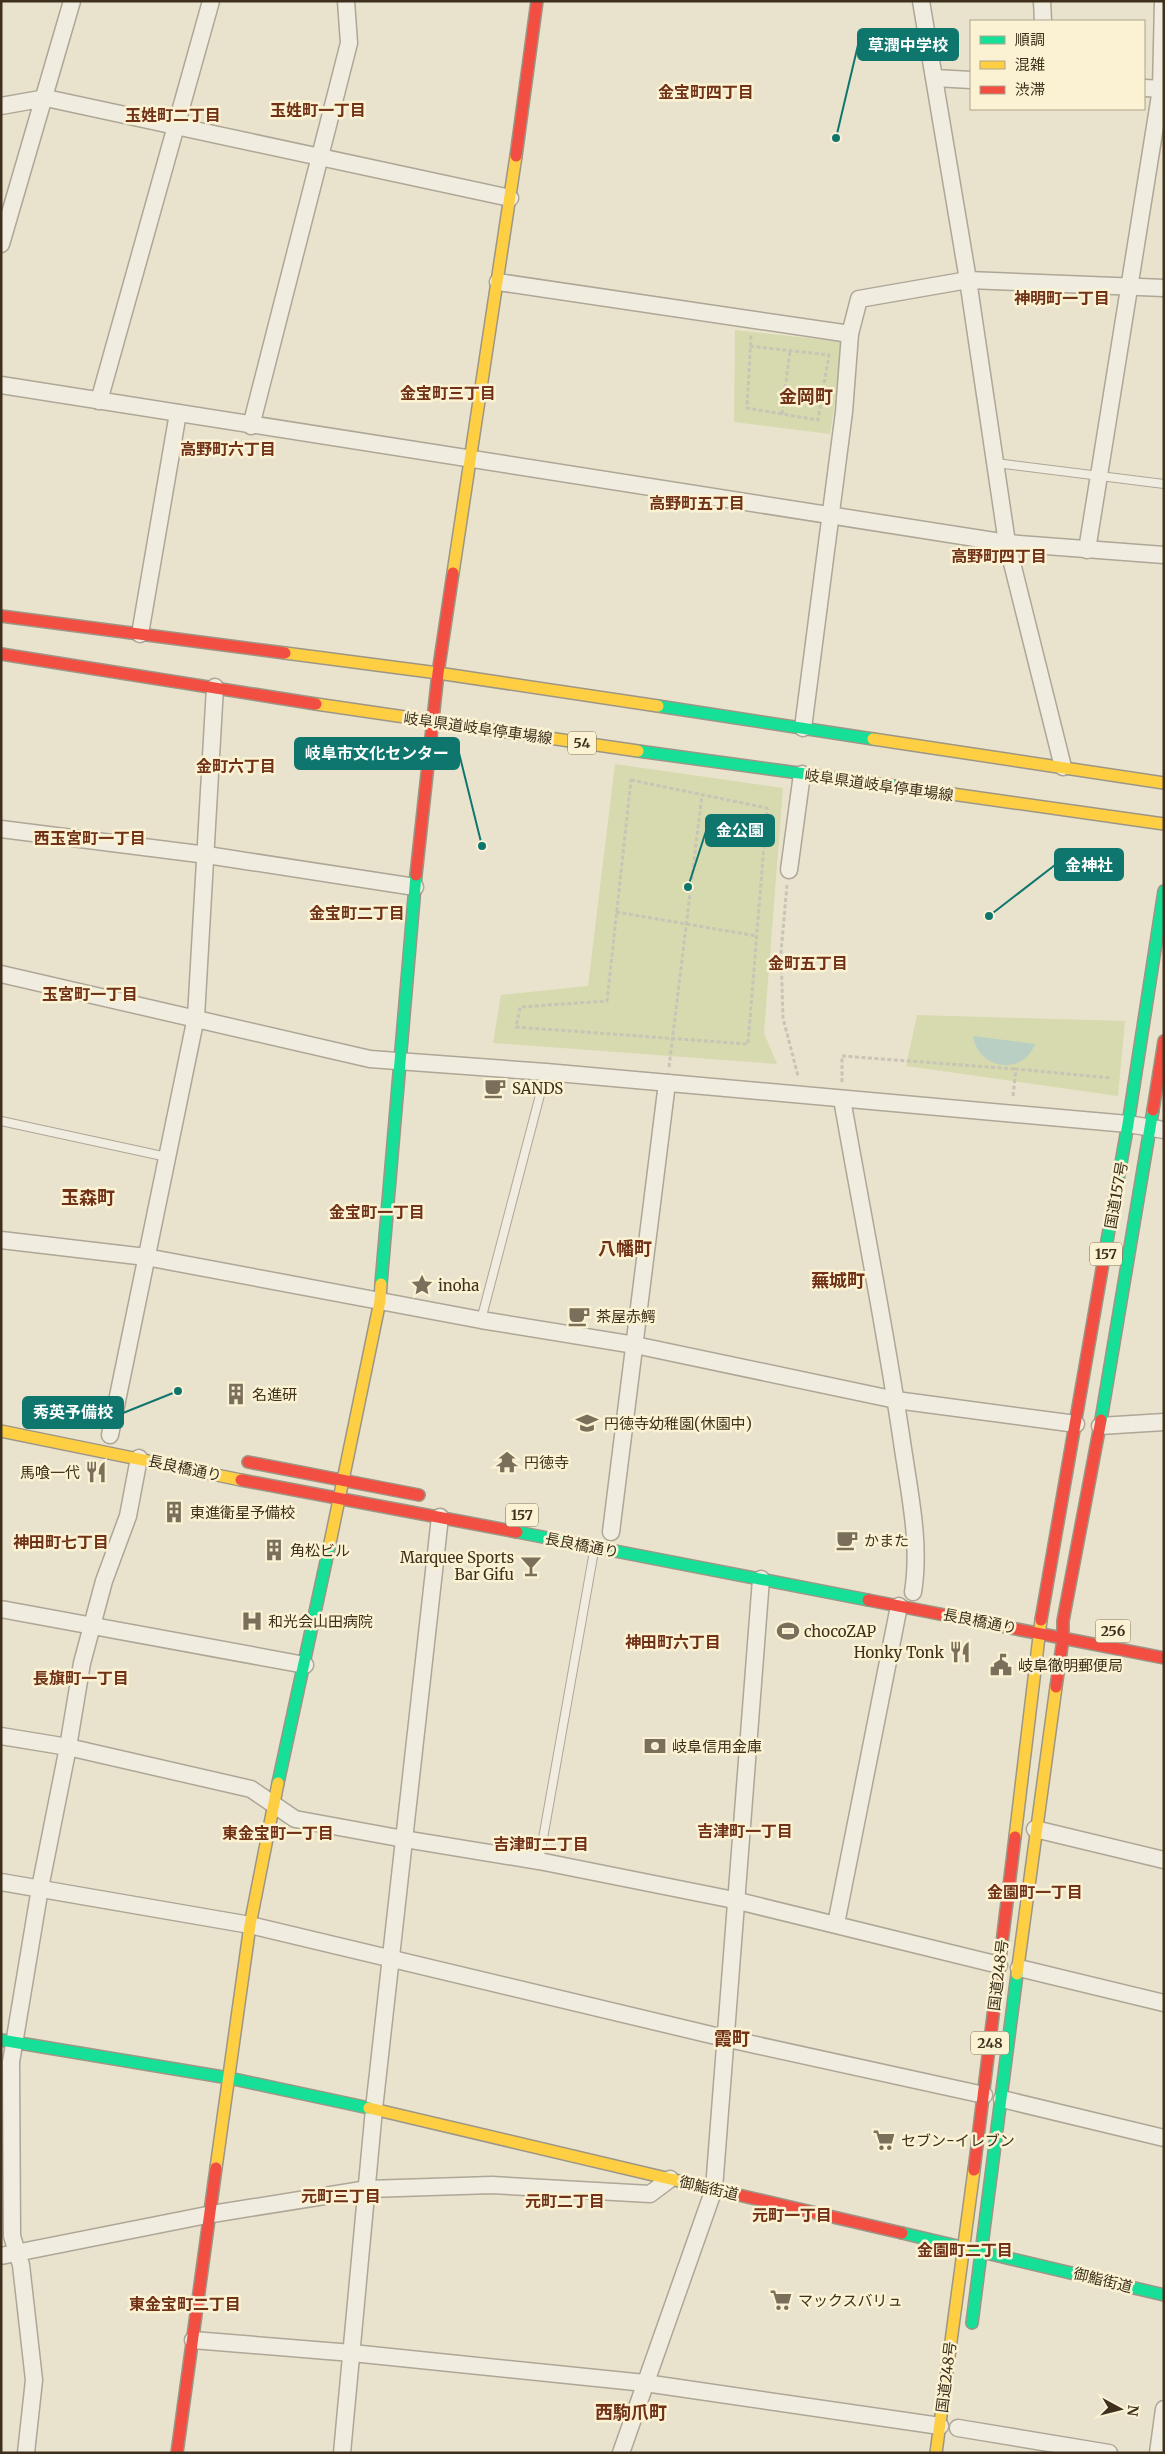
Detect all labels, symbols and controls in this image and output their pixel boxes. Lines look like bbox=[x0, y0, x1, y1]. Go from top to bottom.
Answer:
legend bbox=[970, 20, 1145, 110]
callout: 草潤中学校 bbox=[858, 29, 958, 60]
text: 順調 bbox=[1015, 30, 1045, 49]
text: 草潤中学校 bbox=[868, 35, 948, 55]
text: 混雑 bbox=[1015, 55, 1045, 74]
text: 渋滞 bbox=[1015, 80, 1045, 99]
district label: 金宝町四丁目 bbox=[658, 82, 754, 102]
district label: 玉姓町一丁目 bbox=[270, 100, 366, 120]
district label: 玉姓町二丁目 bbox=[125, 105, 221, 125]
district label: 神明町一丁目 bbox=[1014, 288, 1110, 308]
district label: 金宝町三丁目 bbox=[400, 383, 496, 403]
district label: 金岡町 bbox=[779, 385, 833, 408]
district label: 高野町六丁目 bbox=[180, 439, 276, 459]
district label: 高野町五丁目 bbox=[649, 493, 745, 513]
district label: 高野町四丁目 bbox=[951, 546, 1047, 566]
street label: 岐阜県道岐阜停車場線 bbox=[402, 708, 554, 748]
road number: 54 bbox=[568, 731, 596, 754]
callout: 岐阜市文化センター bbox=[295, 738, 459, 769]
text: 岐阜市文化センター bbox=[305, 743, 449, 763]
district label: 金町六丁目 bbox=[196, 756, 276, 776]
street label: 岐阜県道岐阜停車場線 bbox=[803, 765, 955, 805]
callout: 金公園 bbox=[706, 815, 774, 846]
text: 金公園 bbox=[716, 820, 764, 840]
district label: 西玉宮町一丁目 bbox=[34, 828, 146, 848]
callout: 金神社 bbox=[1055, 849, 1123, 880]
text: 金神社 bbox=[1065, 855, 1113, 875]
district label: 金宝町二丁目 bbox=[309, 903, 405, 923]
district label: 金町五丁目 bbox=[768, 953, 848, 973]
district label: 玉宮町一丁目 bbox=[42, 984, 138, 1004]
cafe icon: SANDS bbox=[482, 1075, 508, 1101]
place label: SANDS bbox=[512, 1079, 563, 1098]
street label: 国道157号 bbox=[1101, 1160, 1131, 1230]
district label: 玉森町 bbox=[61, 1186, 115, 1209]
district label: 金宝町一丁目 bbox=[329, 1202, 425, 1222]
district label: 八幡町 bbox=[598, 1237, 652, 1260]
road number: 157 bbox=[1090, 1242, 1122, 1266]
district label: 蕪城町 bbox=[811, 1269, 865, 1292]
place icon: inoha bbox=[409, 1272, 435, 1298]
place label: inoha bbox=[438, 1276, 479, 1295]
cafe icon: 茶屋赤鰐 bbox=[566, 1303, 592, 1329]
place label: 茶屋赤鰐 bbox=[596, 1307, 656, 1326]
building icon: 名進研 bbox=[223, 1381, 249, 1407]
place label: 名進研 bbox=[252, 1385, 297, 1404]
callout: 秀英予備校 bbox=[23, 1397, 123, 1428]
text: 秀英予備校 bbox=[33, 1402, 113, 1422]
school or university icon: 円徳寺幼稚園(休園中) bbox=[574, 1410, 600, 1436]
place label: 円徳寺幼稚園(休園中) bbox=[604, 1414, 752, 1433]
temple icon: 円徳寺 bbox=[494, 1449, 520, 1475]
street label: 長良橋通り bbox=[146, 1451, 224, 1485]
place label: 円徳寺 bbox=[524, 1453, 569, 1472]
restaurant icon: 馬喰一代 bbox=[83, 1459, 109, 1485]
place label: 馬喰一代 bbox=[20, 1463, 80, 1482]
building icon: 東進衛星予備校 bbox=[161, 1499, 187, 1525]
place label: 東進衛星予備校 bbox=[190, 1503, 295, 1522]
road number: 157 bbox=[506, 1504, 538, 1526]
cafe icon: かまた bbox=[834, 1527, 860, 1553]
street label: 長良橋通り bbox=[543, 1529, 621, 1561]
place label: かまた bbox=[864, 1531, 909, 1550]
district label: 神田町七丁目 bbox=[13, 1532, 109, 1552]
building icon: 角松ビル bbox=[261, 1537, 287, 1563]
place label: 角松ビル bbox=[290, 1541, 350, 1560]
place label: Marquee Sports Bar Gifu bbox=[400, 1548, 514, 1584]
bar icon: Marquee Sports Bar Gifu bbox=[518, 1553, 544, 1579]
street label: 長良橋通り bbox=[941, 1605, 1019, 1637]
hospital icon: 和光会山田病院 bbox=[239, 1608, 265, 1634]
place label: 和光会山田病院 bbox=[268, 1612, 373, 1631]
sports icon: chocoZAP bbox=[775, 1618, 801, 1644]
road number: 256 bbox=[1096, 1620, 1130, 1642]
place label: chocoZAP bbox=[804, 1622, 877, 1641]
district label: 神田町六丁目 bbox=[625, 1632, 721, 1652]
restaurant icon: Honky Tonk bbox=[947, 1639, 973, 1665]
place label: Honky Tonk bbox=[854, 1643, 944, 1662]
public building icon: 岐阜徹明郵便局 bbox=[988, 1652, 1014, 1678]
place label: 岐阜徹明郵便局 bbox=[1018, 1656, 1123, 1675]
district label: 長旗町一丁目 bbox=[33, 1668, 129, 1688]
bank icon: 岐阜信用金庫 bbox=[642, 1733, 668, 1759]
place label: 岐阜信用金庫 bbox=[672, 1737, 762, 1756]
district label: 吉津町一丁目 bbox=[697, 1821, 793, 1841]
district label: 東金宝町一丁目 bbox=[222, 1823, 334, 1843]
district label: 吉津町二丁目 bbox=[493, 1834, 589, 1854]
district label: 金園町一丁目 bbox=[987, 1882, 1083, 1902]
street label: 国道248号 bbox=[984, 1938, 1012, 2012]
district label: 霞町 bbox=[714, 2027, 750, 2050]
road number: 248 bbox=[971, 2032, 1009, 2054]
supermarket icon: セブン-イレブン bbox=[871, 2127, 897, 2153]
place label: セブン-イレブン bbox=[901, 2131, 1015, 2150]
street label: 御鮨街道 bbox=[678, 2172, 740, 2204]
district label: 元町三丁目 bbox=[301, 2186, 381, 2206]
district label: 元町二丁目 bbox=[525, 2191, 605, 2211]
district label: 元町一丁目 bbox=[752, 2205, 832, 2225]
district label: 金園町二丁目 bbox=[917, 2240, 1013, 2260]
street label: 御鮨街道 bbox=[1072, 2264, 1134, 2296]
supermarket icon: マックスバリュ bbox=[768, 2287, 794, 2313]
place label: マックスバリュ bbox=[798, 2291, 903, 2310]
district label: 東金宝町二丁目 bbox=[129, 2294, 241, 2314]
street label: 国道248号 bbox=[932, 2340, 960, 2414]
north arrow bbox=[1095, 2384, 1145, 2434]
district label: 西駒爪町 bbox=[595, 2401, 667, 2424]
text: N bbox=[1123, 2404, 1143, 2417]

